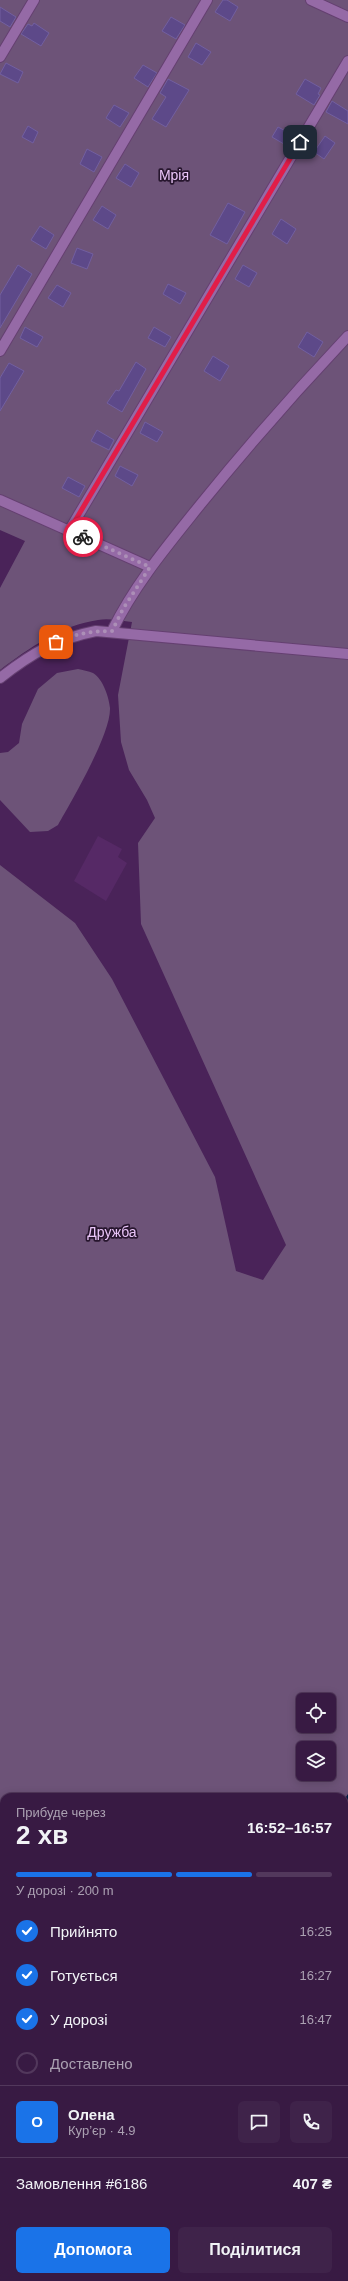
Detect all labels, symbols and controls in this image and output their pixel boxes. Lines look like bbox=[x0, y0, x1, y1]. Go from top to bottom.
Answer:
pin bbox=[283, 125, 317, 159]
icon: home bbox=[289, 131, 311, 153]
park label: Мрія bbox=[159, 167, 189, 183]
courier bbox=[63, 517, 103, 557]
icon: bike bbox=[72, 526, 94, 548]
pin bbox=[39, 625, 73, 659]
icon: bag bbox=[45, 631, 67, 653]
park label: Дружба bbox=[87, 1224, 137, 1240]
map controls bbox=[296, 1693, 336, 1781]
button: locate bbox=[296, 1693, 336, 1733]
button: layers bbox=[296, 1741, 336, 1781]
text: Прибуде через bbox=[16, 1805, 106, 1820]
text: 16:52–16:57 bbox=[247, 1819, 332, 1836]
text: 2 хв bbox=[16, 1820, 68, 1850]
text: У дорозі · 200 m bbox=[16, 1883, 114, 1898]
icon: check bbox=[16, 1920, 38, 1942]
text: Прийнято bbox=[50, 1923, 117, 1940]
text: 16:25 bbox=[299, 1924, 332, 1939]
icon: check bbox=[16, 1964, 38, 1986]
text: Готується bbox=[50, 1967, 118, 1984]
text: 16:27 bbox=[299, 1968, 332, 1983]
icon: check bbox=[16, 2008, 38, 2030]
text: У дорозі bbox=[50, 2011, 108, 2028]
text: 16:47 bbox=[299, 2012, 332, 2027]
text: Доставлено bbox=[50, 2055, 133, 2072]
button: chat bbox=[238, 2101, 280, 2143]
button: phone bbox=[290, 2101, 332, 2143]
text: Олена bbox=[68, 2106, 115, 2123]
text: О bbox=[31, 2113, 43, 2130]
text: Кур’єр · 4.9 bbox=[68, 2123, 136, 2138]
text: Замовлення #6186 bbox=[16, 2175, 147, 2192]
text: 407 ₴ bbox=[293, 2175, 332, 2192]
button: Допомога bbox=[16, 2227, 170, 2273]
button: Поділитися bbox=[178, 2227, 332, 2273]

